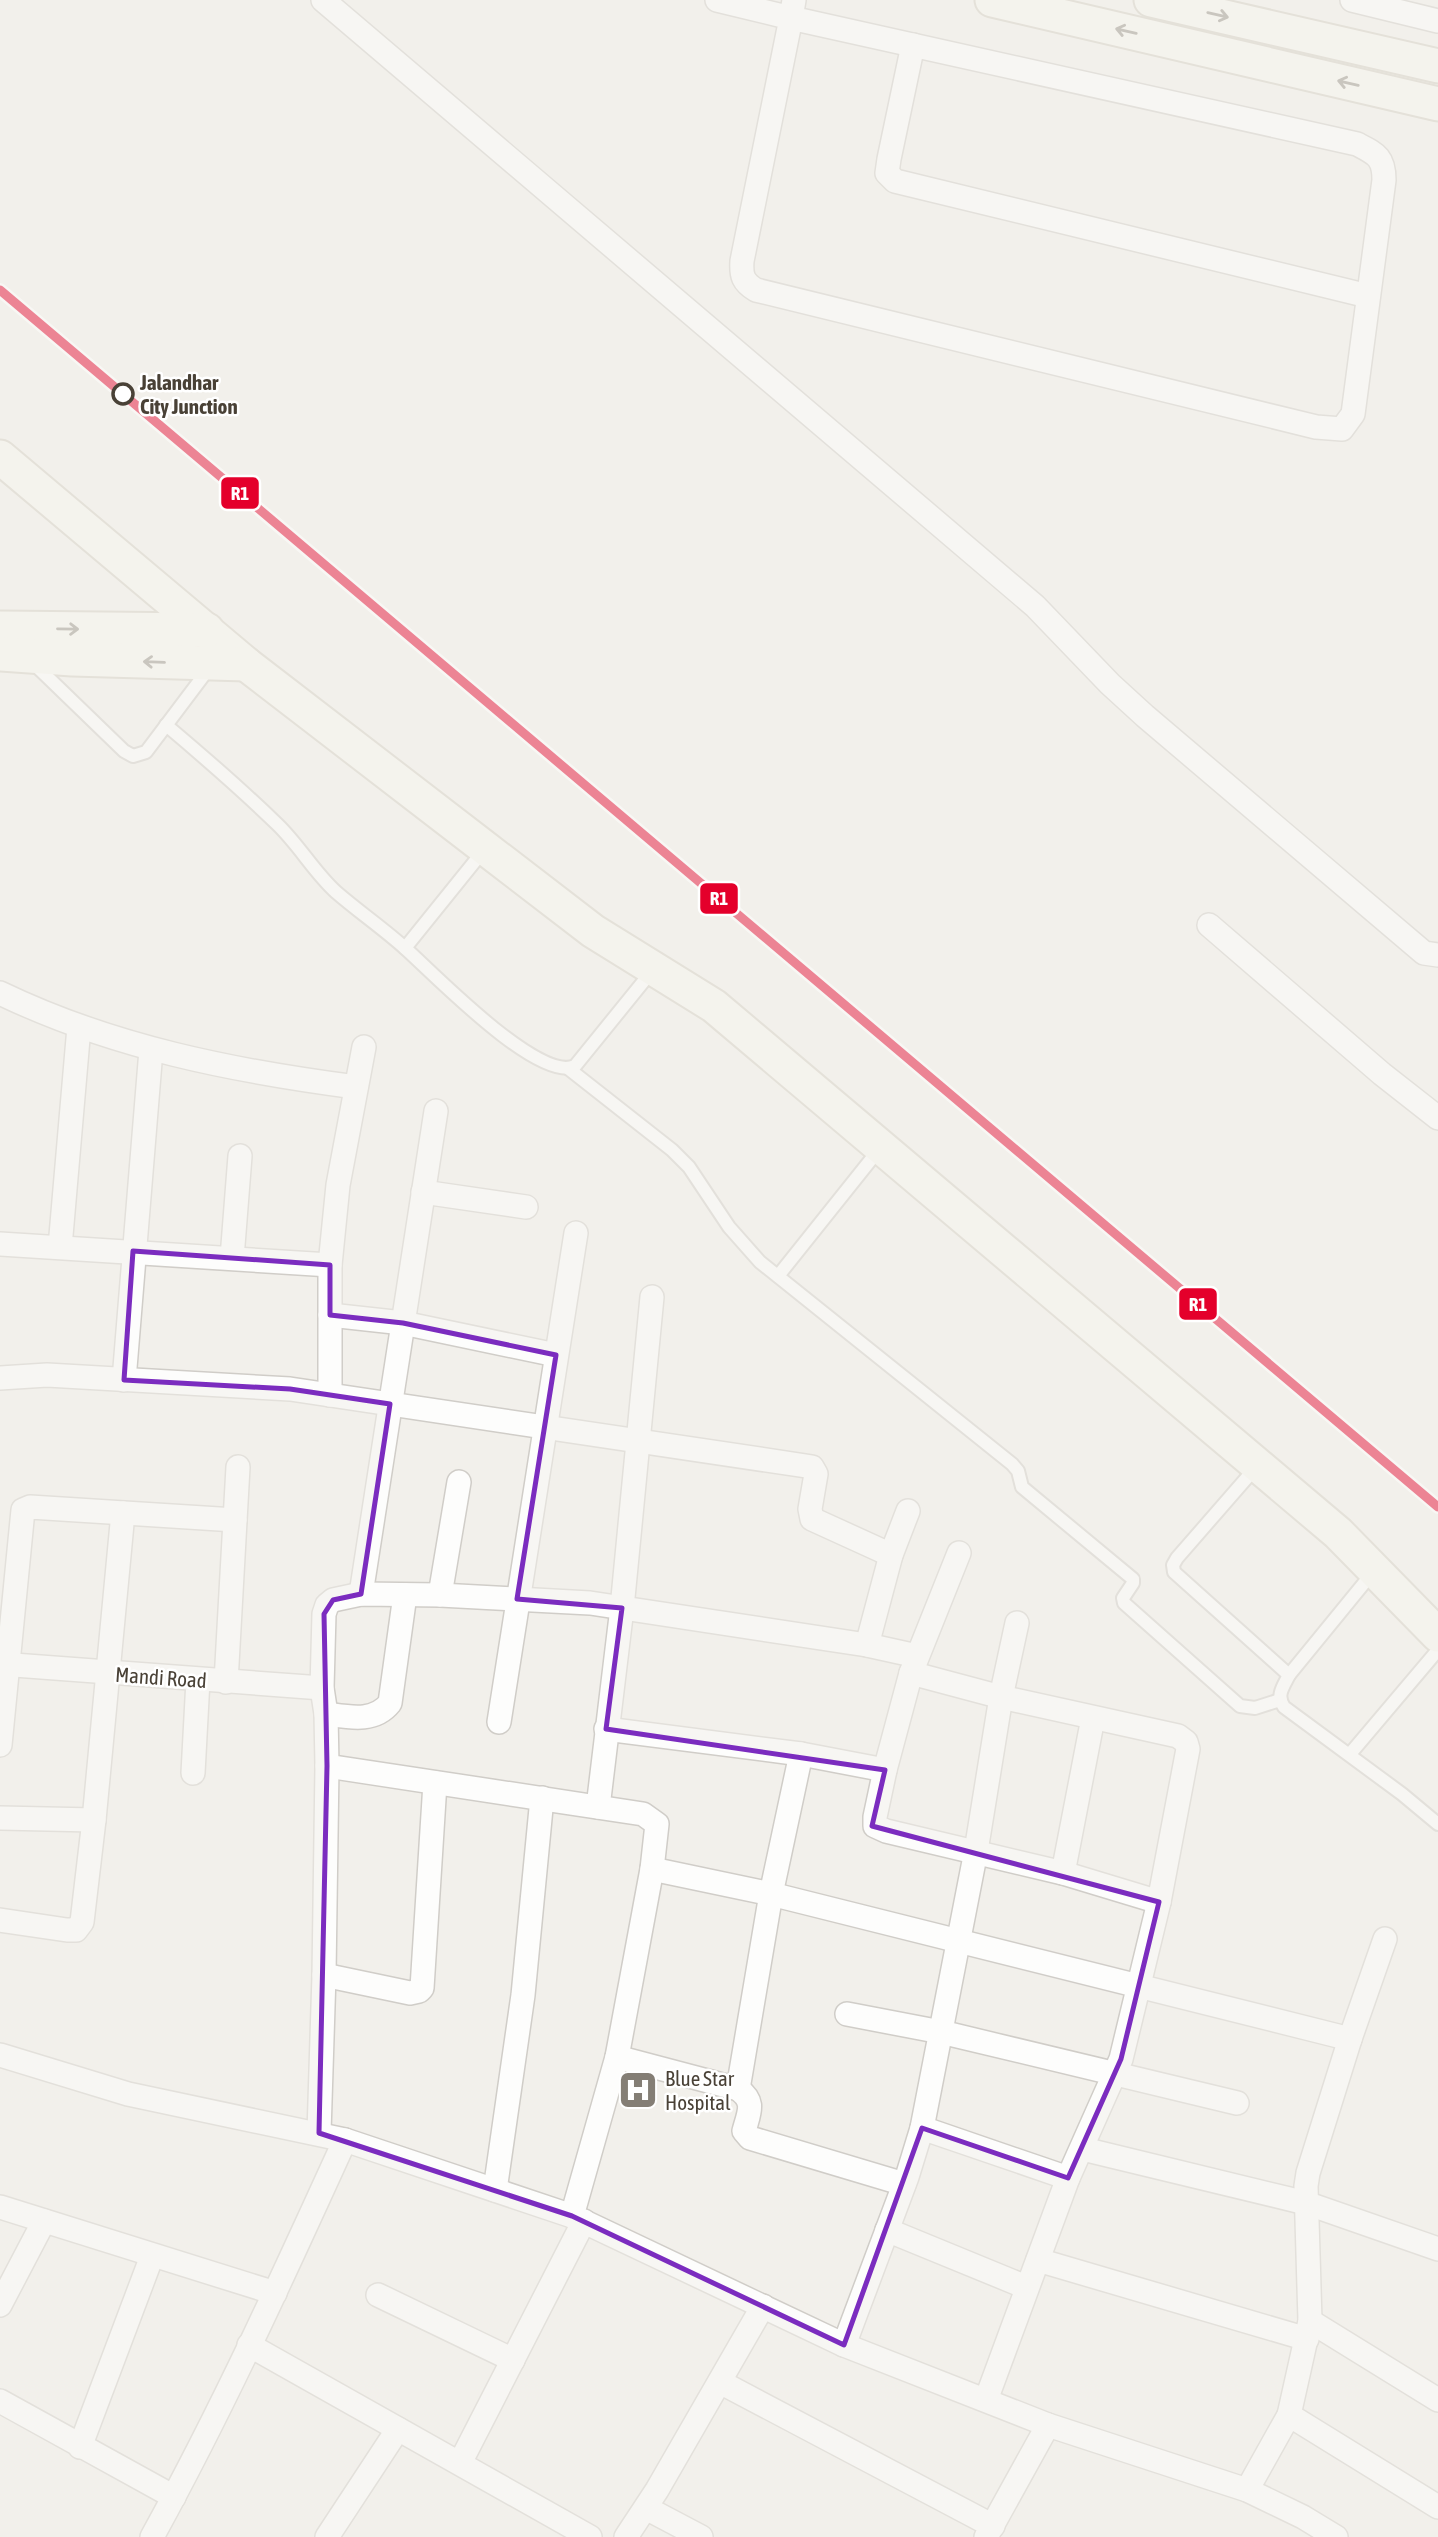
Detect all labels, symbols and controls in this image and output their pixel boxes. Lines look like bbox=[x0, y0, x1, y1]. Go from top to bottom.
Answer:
one-way arrow bbox=[1206, 9, 1229, 23]
one-way arrow bbox=[1115, 24, 1138, 38]
one-way arrow bbox=[1337, 76, 1359, 89]
place label: Jalandhar City Junction bbox=[139, 370, 238, 418]
marker: Jalandhar City Junction bbox=[112, 383, 134, 405]
line badge: R1 bbox=[220, 476, 260, 510]
text: R1 bbox=[231, 482, 249, 504]
one-way arrow bbox=[56, 622, 79, 636]
one-way arrow bbox=[143, 655, 166, 668]
line badge: R1 bbox=[699, 882, 739, 915]
text: R1 bbox=[710, 887, 728, 909]
line badge: R1 bbox=[1178, 1287, 1218, 1321]
text: R1 bbox=[1189, 1293, 1207, 1315]
street label: Mandi Road bbox=[114, 1662, 208, 1692]
place label: Blue Star Hospital bbox=[665, 2066, 735, 2114]
hospital icon: Blue Star Hospital bbox=[617, 2069, 659, 2111]

